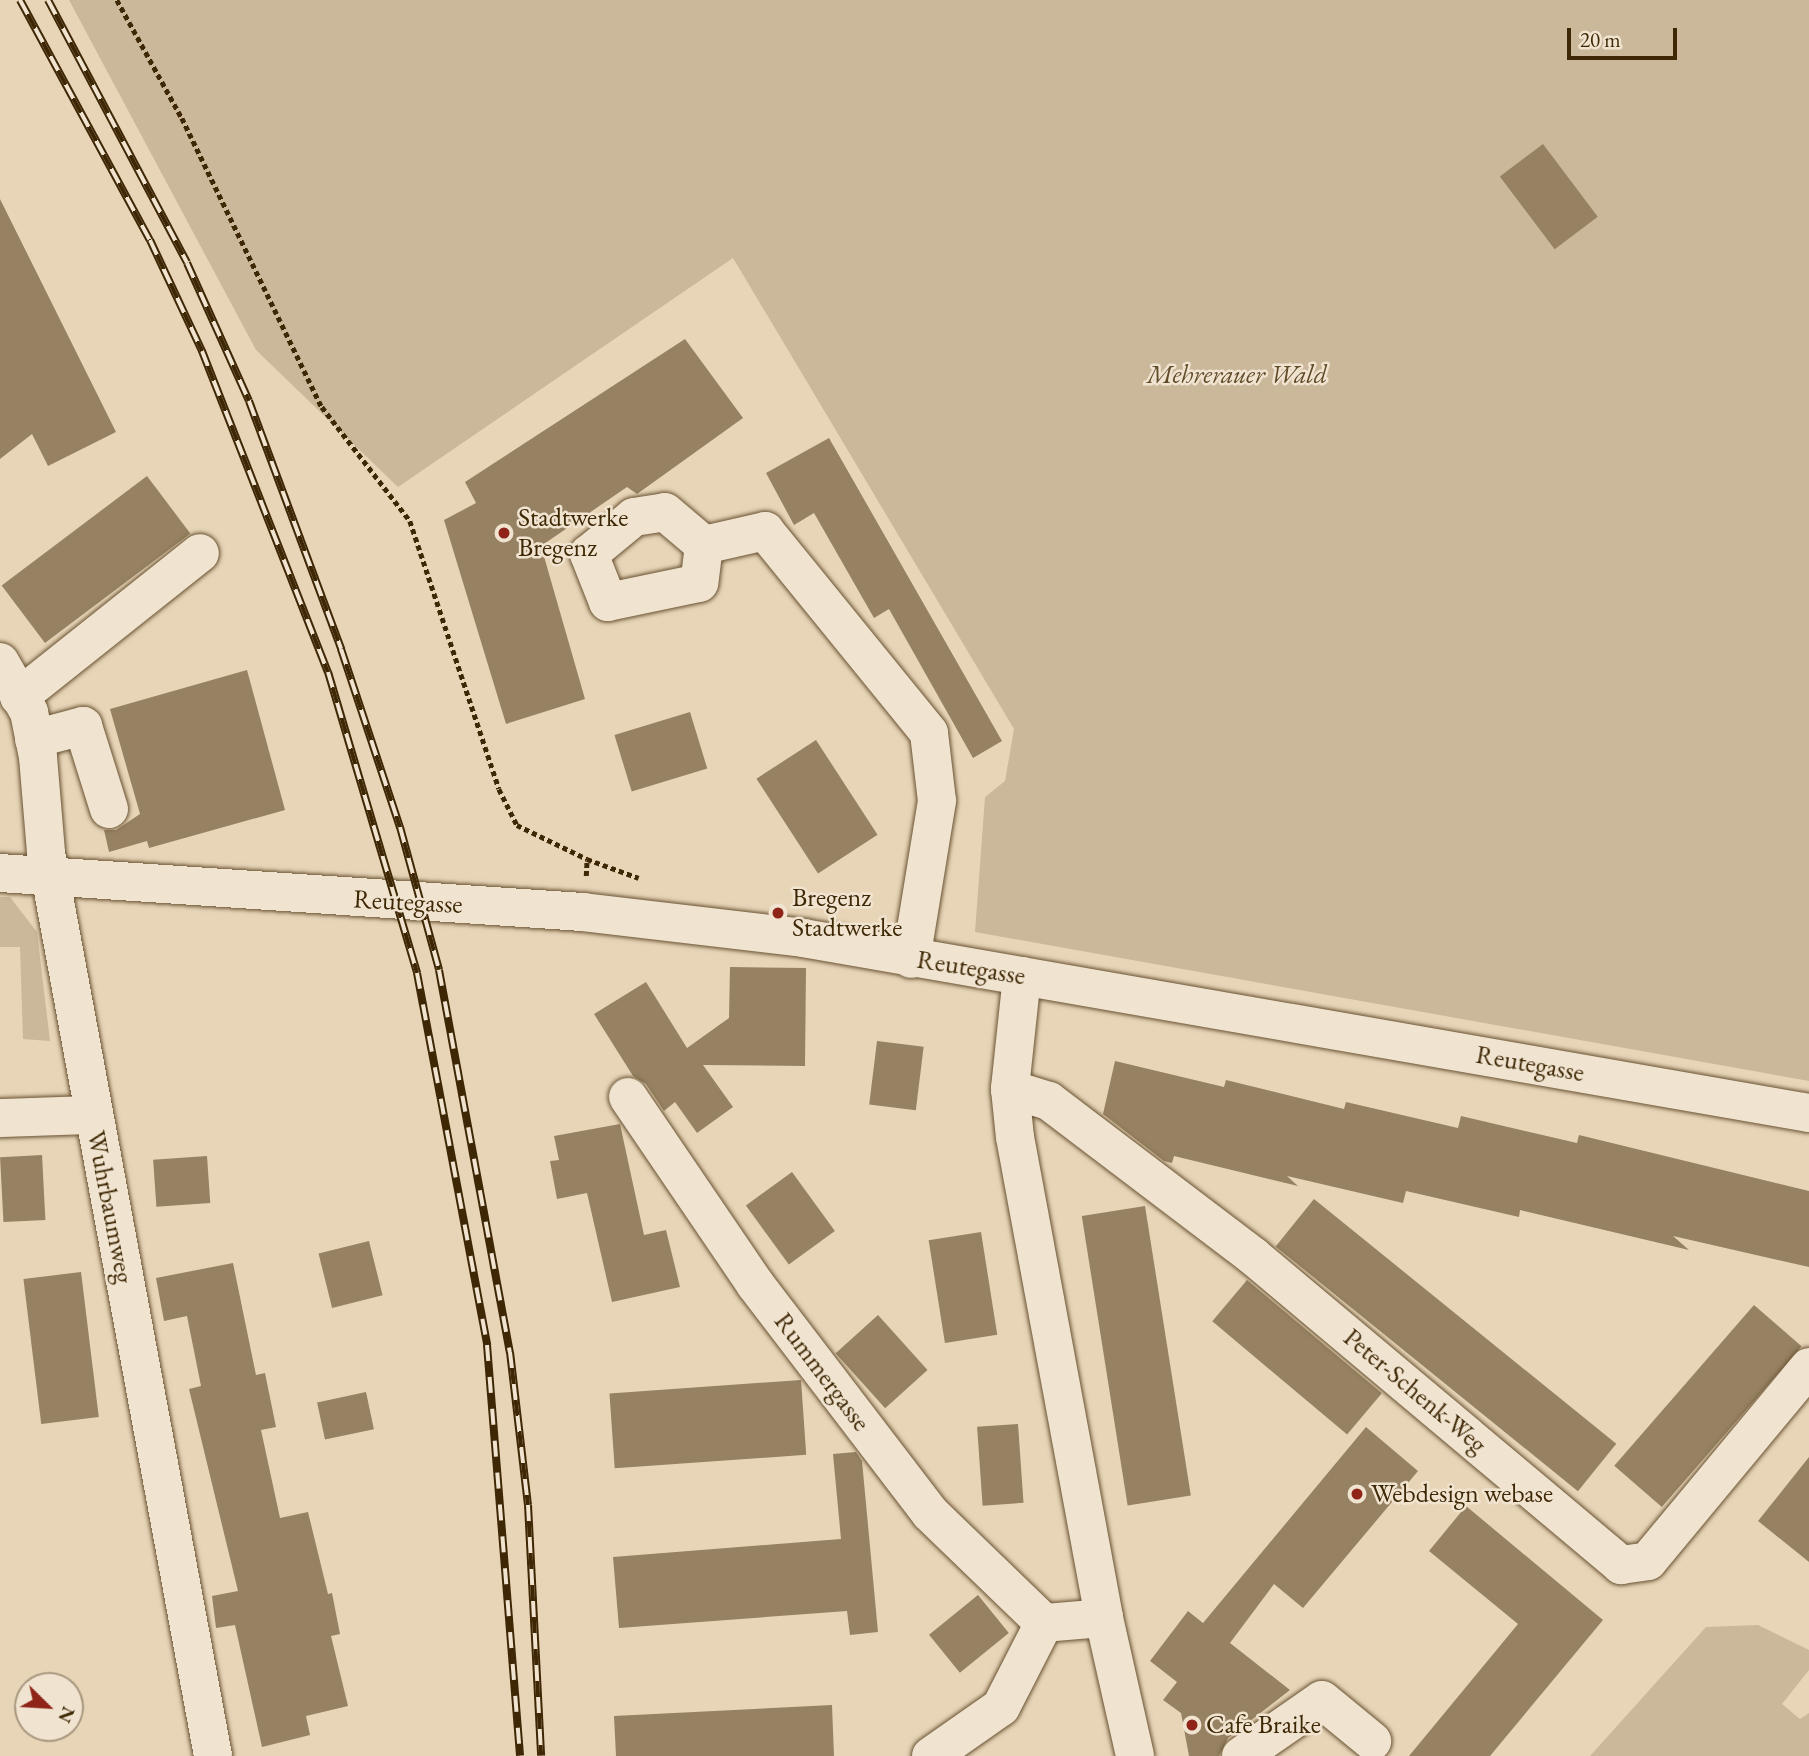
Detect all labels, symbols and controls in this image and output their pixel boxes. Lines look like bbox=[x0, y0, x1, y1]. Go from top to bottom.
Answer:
scale bar bbox=[1571, 14, 1681, 58]
text: 20 m bbox=[1580, 26, 1621, 53]
park label: Mehrerauer Wald bbox=[1147, 359, 1327, 391]
place label: Stadtwerke Bregenz bbox=[518, 502, 628, 564]
marker: Stadtwerke Bregenz bbox=[496, 525, 512, 541]
place label: Bregenz Stadtwerke bbox=[792, 882, 902, 944]
street label: Reutegasse bbox=[353, 884, 463, 920]
marker: Bregenz Stadtwerke bbox=[770, 905, 786, 921]
street label: Reutegasse bbox=[915, 944, 1027, 992]
street label: Reutegasse bbox=[1473, 1039, 1587, 1089]
street label: Wuhrbaumweg bbox=[80, 1128, 140, 1286]
street label: Rummergasse bbox=[767, 1307, 877, 1437]
street label: Peter-Schenk-Weg bbox=[1337, 1322, 1493, 1460]
place label: Webdesign webase bbox=[1371, 1478, 1553, 1510]
marker: Webdesign webase bbox=[1349, 1486, 1365, 1502]
north arrow bbox=[14, 1672, 84, 1742]
text: N bbox=[52, 1703, 81, 1727]
place label: Cafe Braike bbox=[1206, 1709, 1321, 1741]
marker: Cafe Braike bbox=[1184, 1717, 1200, 1733]

